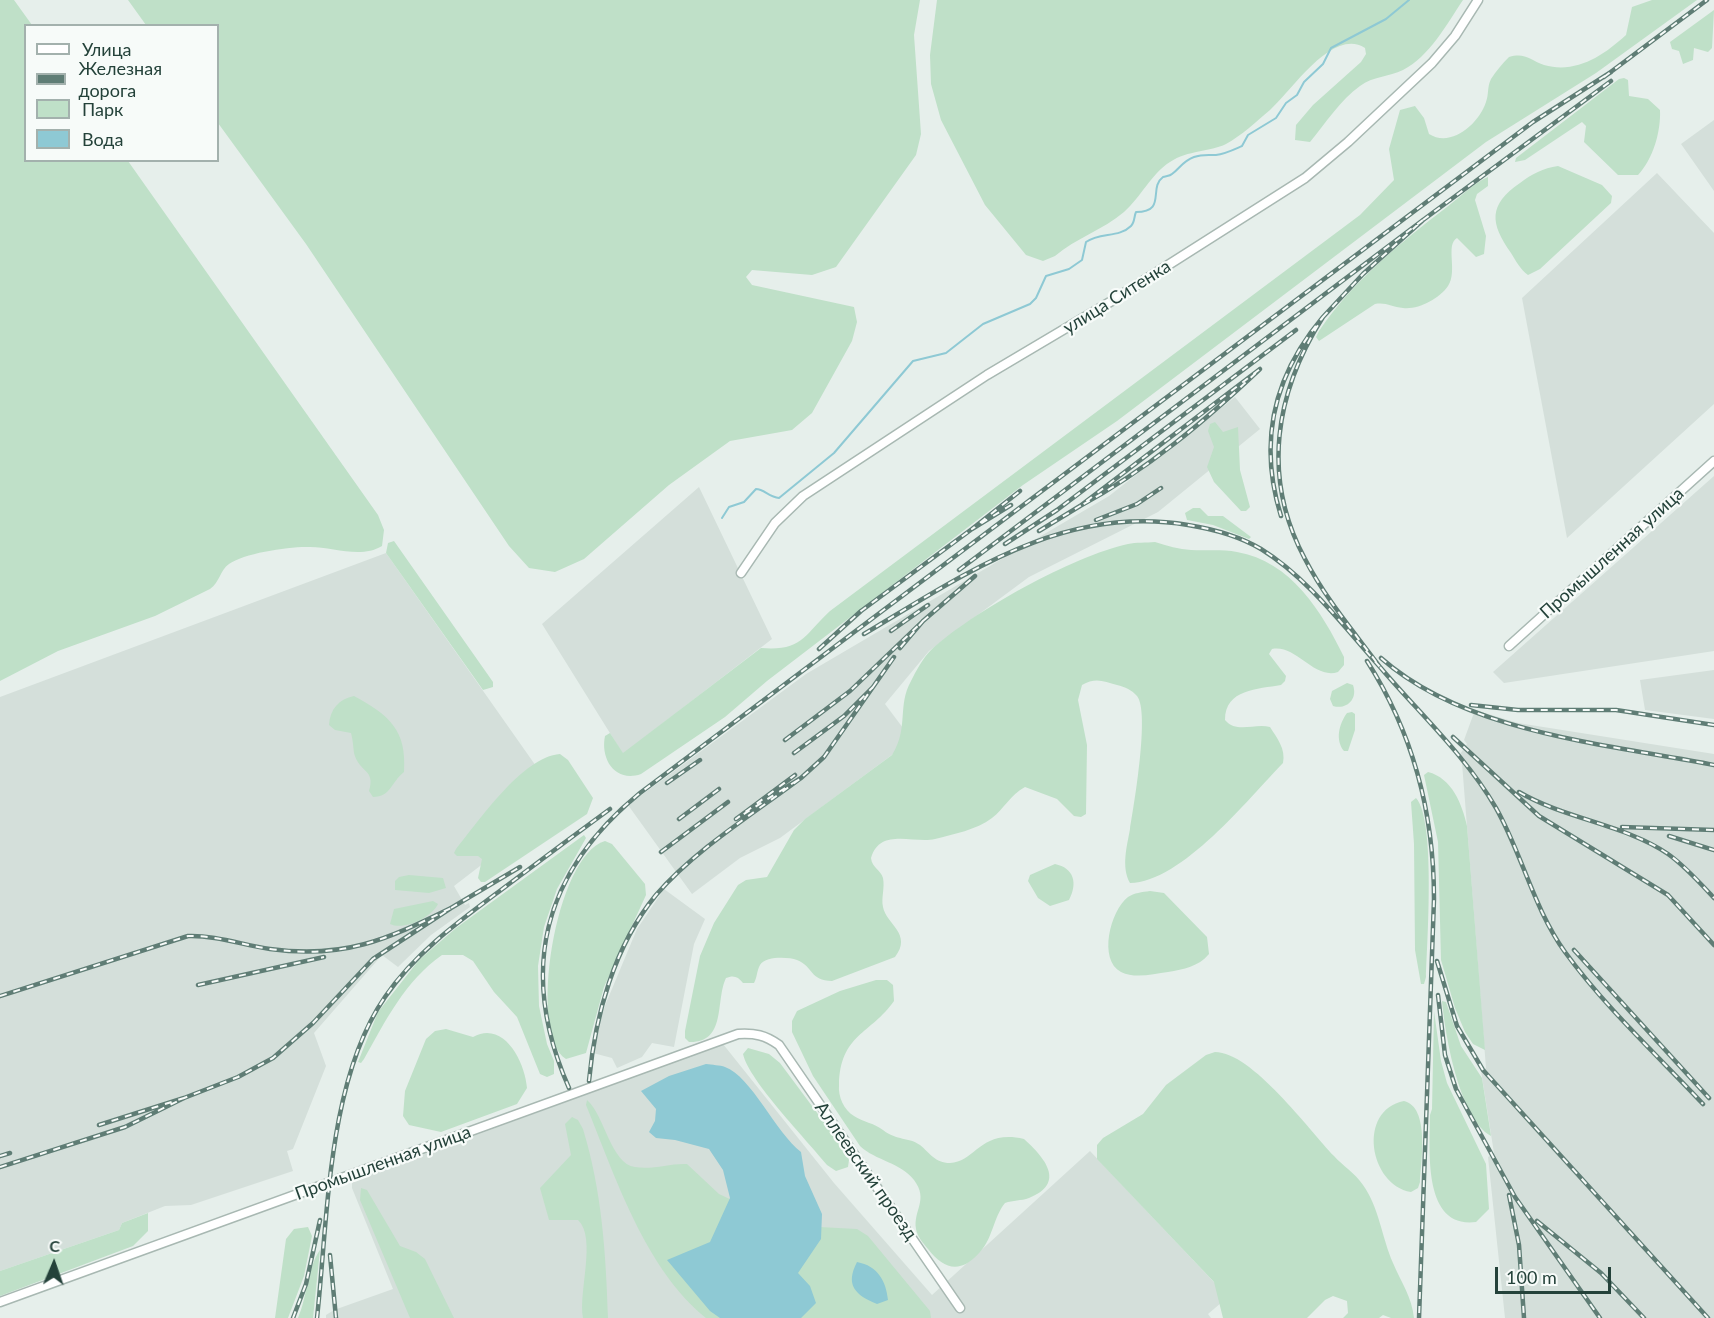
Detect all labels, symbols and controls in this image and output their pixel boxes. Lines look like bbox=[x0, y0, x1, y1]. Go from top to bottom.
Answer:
legend bbox=[24, 24, 219, 162]
text: Улица bbox=[82, 38, 132, 60]
text: Железная дорога bbox=[78, 57, 162, 101]
text: Парк bbox=[82, 98, 123, 120]
text: Вода bbox=[82, 128, 123, 150]
street label: улица Ситенка bbox=[1059, 255, 1175, 339]
street label: Промышленная улица bbox=[1536, 483, 1688, 623]
street label: Аллеевский проезд bbox=[810, 1098, 922, 1244]
street label: Промышленная улица bbox=[292, 1121, 474, 1205]
north arrow bbox=[24, 1234, 84, 1294]
text: С bbox=[49, 1236, 60, 1255]
scale bar bbox=[1498, 1255, 1614, 1293]
text: 100 m bbox=[1506, 1266, 1557, 1288]

